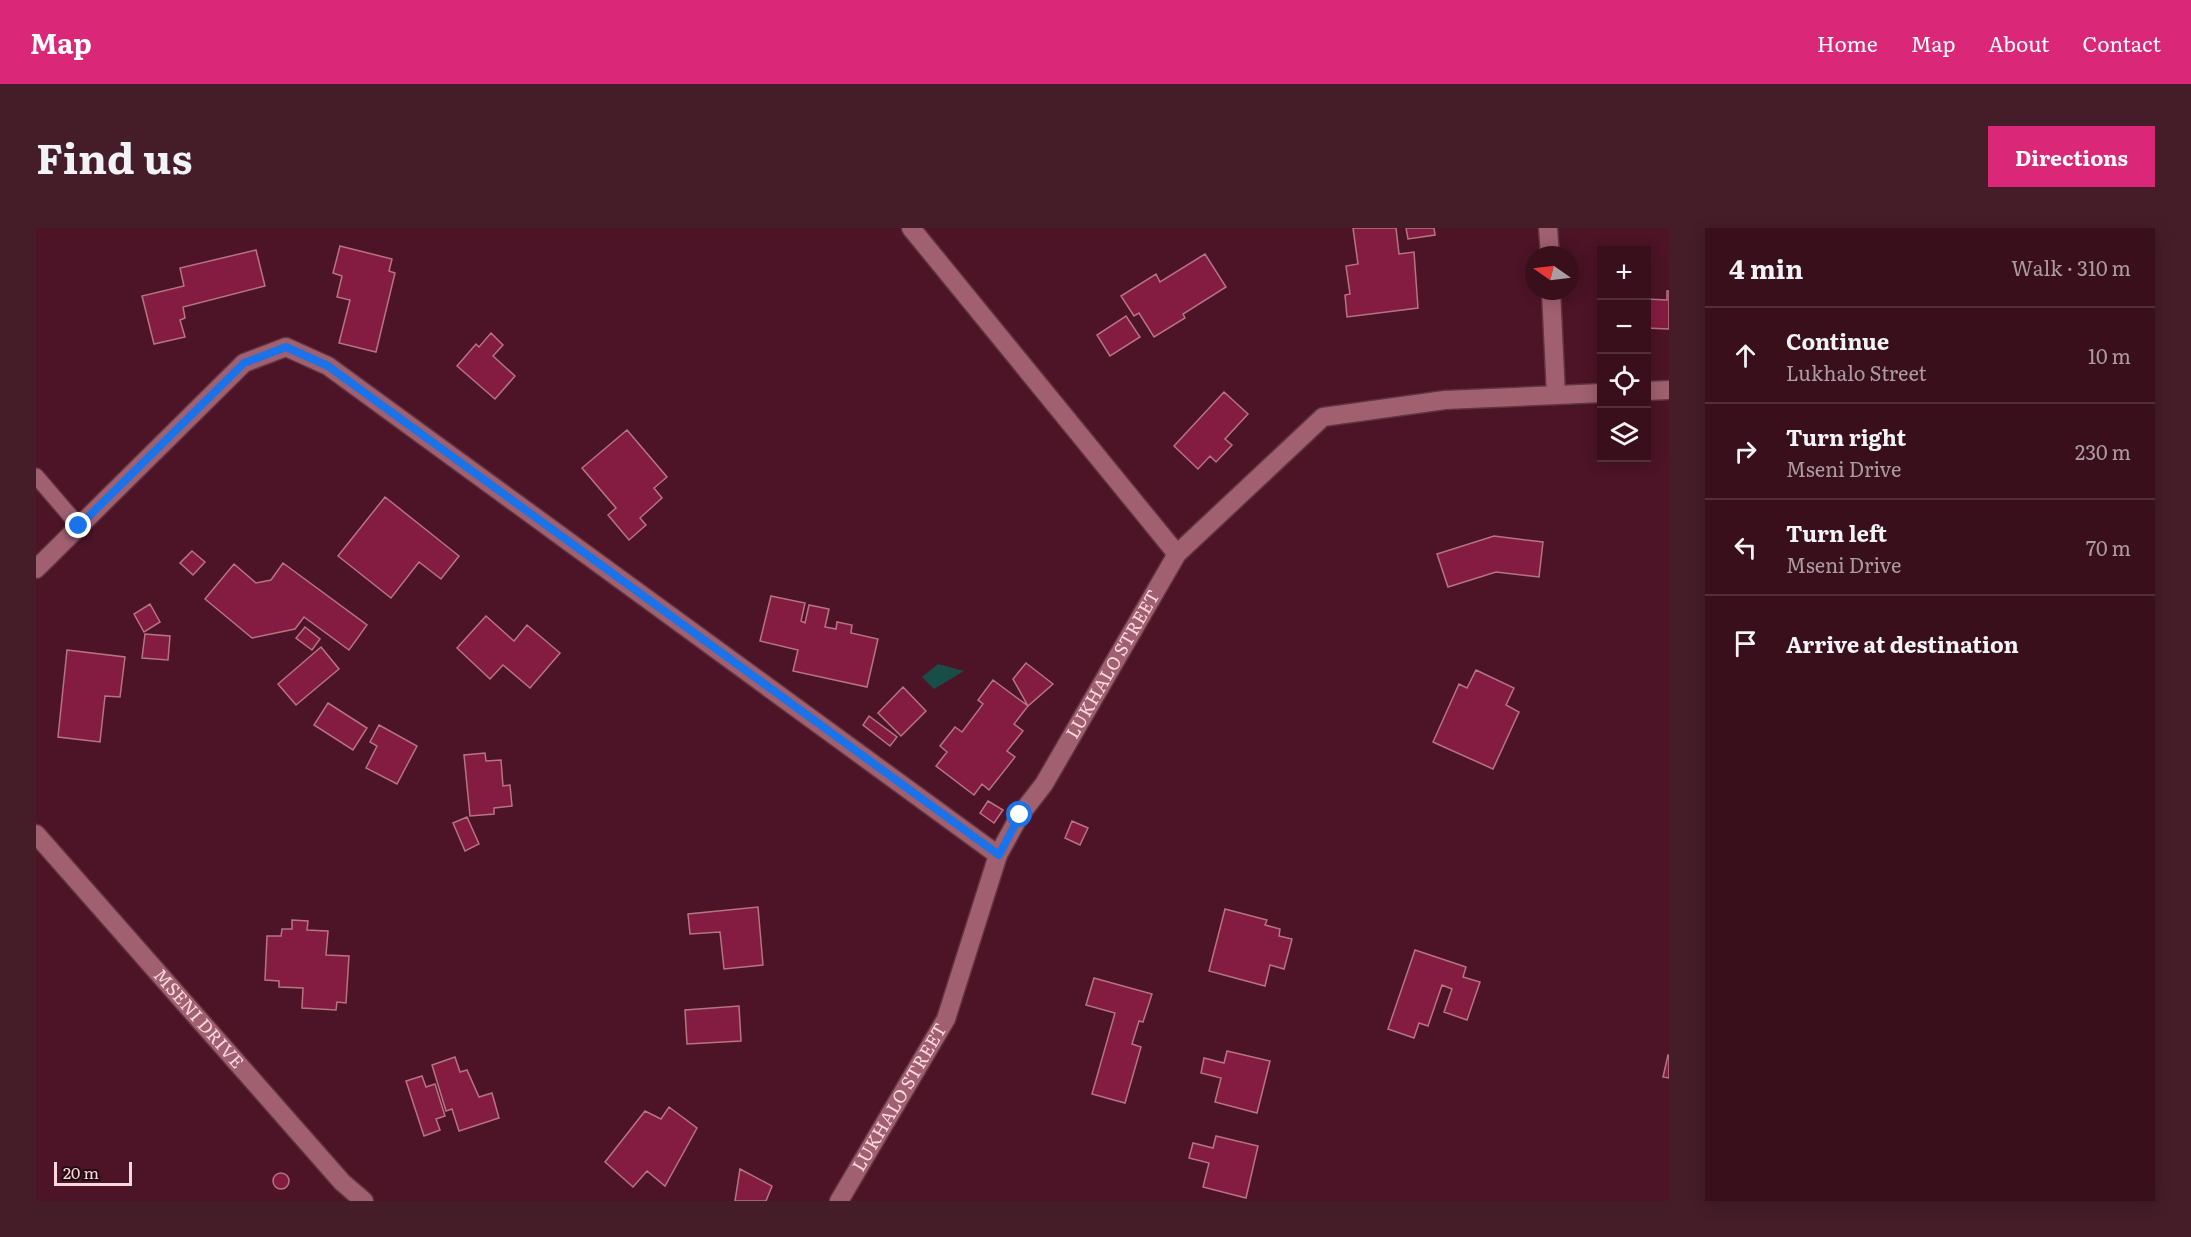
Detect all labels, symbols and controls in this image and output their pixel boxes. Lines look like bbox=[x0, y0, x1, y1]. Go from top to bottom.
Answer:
text: Map bbox=[30, 21, 92, 63]
text: Home bbox=[1817, 27, 1878, 58]
text: Map bbox=[1911, 27, 1955, 58]
text: About bbox=[1988, 27, 2050, 58]
text: Contact bbox=[2083, 27, 2161, 58]
text: Find us bbox=[36, 125, 193, 187]
button: Directions bbox=[1988, 126, 2155, 187]
north arrow bbox=[1525, 246, 1579, 300]
map controls bbox=[1597, 246, 1651, 462]
button: + bbox=[1597, 246, 1651, 300]
text: 4 min bbox=[1729, 248, 1803, 287]
text: Walk · 310 m bbox=[2011, 252, 2131, 282]
button: − bbox=[1597, 300, 1651, 354]
text: Continue bbox=[1786, 324, 1889, 357]
icon: ahead bbox=[1729, 339, 1762, 372]
text: 10 m bbox=[2088, 340, 2131, 370]
button: locate bbox=[1597, 354, 1651, 408]
text: Lukhalo Street bbox=[1786, 357, 1927, 387]
button: layers bbox=[1597, 408, 1651, 462]
text: Turn right bbox=[1786, 420, 1906, 453]
icon: right bbox=[1729, 435, 1762, 468]
text: 230 m bbox=[2075, 436, 2131, 466]
text: Mseni Drive bbox=[1786, 453, 1901, 483]
route end bbox=[65, 512, 91, 538]
text: Turn left bbox=[1786, 516, 1887, 549]
icon: left bbox=[1729, 531, 1762, 564]
text: 70 m bbox=[2086, 532, 2131, 562]
text: Mseni Drive bbox=[1786, 549, 1901, 579]
street label: LUKHALO STREET bbox=[1058, 584, 1166, 743]
icon: arrive bbox=[1729, 627, 1762, 660]
text: Arrive at destination bbox=[1786, 627, 2019, 660]
route start bbox=[1006, 801, 1032, 827]
street label: MSENI DRIVE bbox=[148, 962, 251, 1074]
street label: LUKHALO STREET bbox=[844, 1018, 953, 1176]
scale bar bbox=[54, 1159, 132, 1186]
text: 20 m bbox=[63, 1160, 99, 1184]

